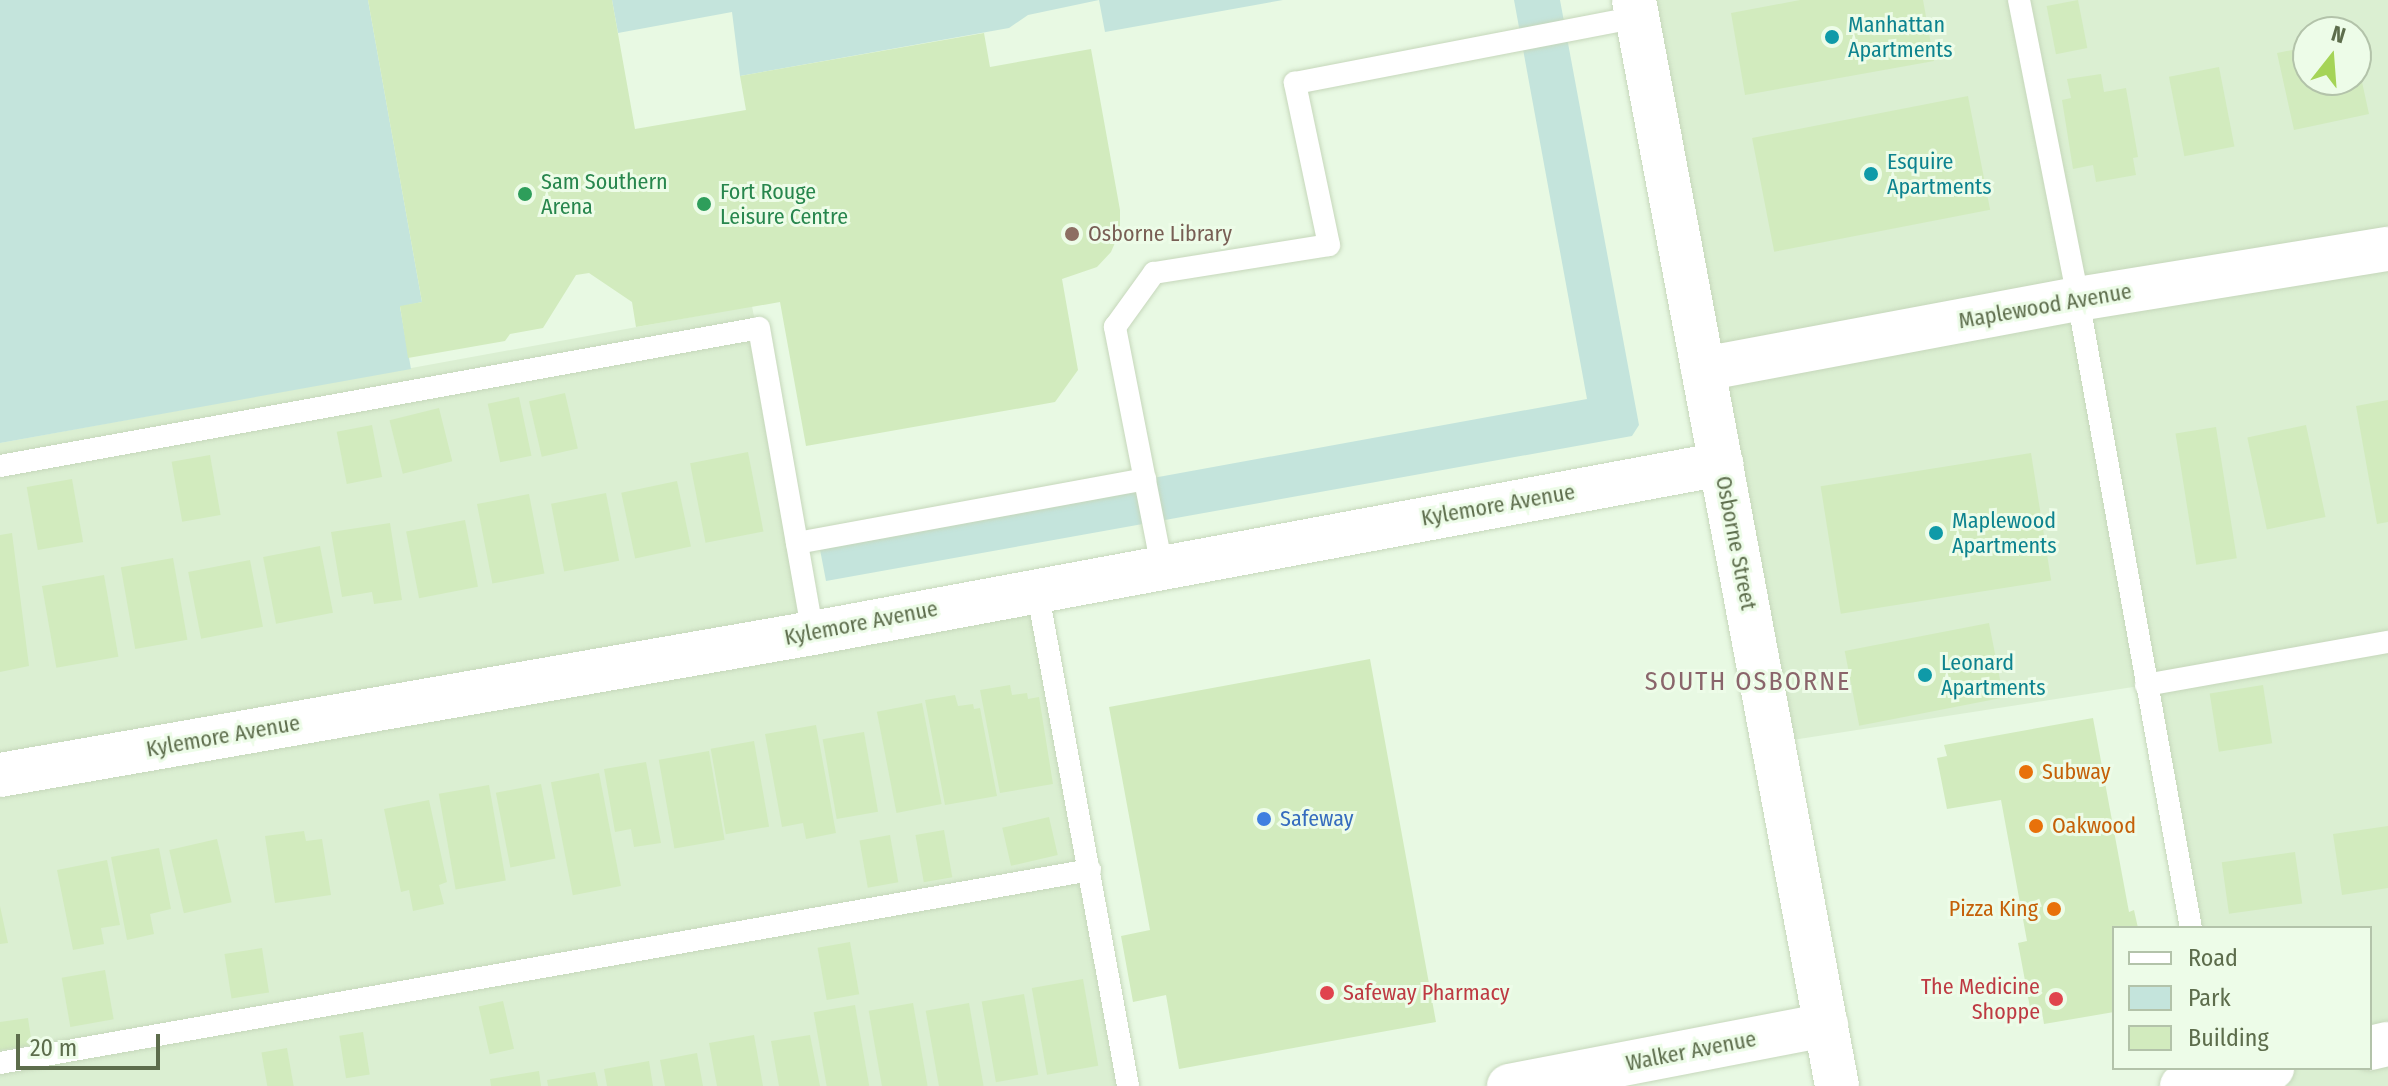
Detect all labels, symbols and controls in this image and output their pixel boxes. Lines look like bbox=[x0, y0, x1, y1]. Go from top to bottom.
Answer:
place label: Manhattan Apartments bbox=[1848, 11, 1953, 62]
north arrow bbox=[2292, 16, 2372, 96]
text: N bbox=[2328, 20, 2349, 49]
marker: Manhattan Apartments bbox=[1823, 28, 1841, 46]
place label: Esquire Apartments bbox=[1887, 148, 1992, 200]
marker: Esquire Apartments bbox=[1862, 165, 1880, 183]
place label: Sam Southern Arena bbox=[541, 168, 668, 220]
place label: Fort Rouge Leisure Centre bbox=[720, 178, 848, 230]
marker: Sam Southern Arena bbox=[516, 185, 534, 203]
marker: Fort Rouge Leisure Centre bbox=[695, 195, 713, 213]
place label: Osborne Library bbox=[1088, 221, 1232, 247]
marker: Osborne Library bbox=[1063, 225, 1081, 243]
street label: Maplewood Avenue bbox=[1956, 278, 2134, 334]
street label: Osborne Street bbox=[1710, 474, 1762, 612]
street label: Kylemore Avenue bbox=[1419, 478, 1577, 532]
place label: Maplewood Apartments bbox=[1952, 507, 2057, 558]
marker: Maplewood Apartments bbox=[1927, 524, 1945, 542]
street label: Kylemore Avenue bbox=[782, 595, 940, 651]
place label: Leonard Apartments bbox=[1941, 649, 2046, 700]
district label: SOUTH OSBORNE bbox=[1645, 666, 1851, 698]
marker: Leonard Apartments bbox=[1916, 666, 1934, 684]
street label: Kylemore Avenue bbox=[144, 709, 302, 763]
place label: Subway bbox=[2042, 759, 2111, 785]
marker: Subway bbox=[2017, 763, 2035, 781]
place label: Safeway bbox=[1280, 806, 1353, 832]
marker: Safeway bbox=[1255, 810, 1273, 828]
place label: Oakwood bbox=[2052, 813, 2136, 839]
marker: Oakwood bbox=[2027, 817, 2045, 835]
place label: Pizza King bbox=[1949, 896, 2038, 922]
marker: Pizza King bbox=[2045, 900, 2063, 918]
legend bbox=[2112, 926, 2372, 1070]
text: Road bbox=[2188, 944, 2238, 972]
place label: The Medicine Shoppe bbox=[1921, 973, 2040, 1024]
place label: Safeway Pharmacy bbox=[1343, 980, 1510, 1006]
marker: Safeway Pharmacy bbox=[1318, 984, 1336, 1002]
text: Park bbox=[2188, 984, 2231, 1012]
marker: The Medicine Shoppe bbox=[2047, 990, 2065, 1008]
scale bar bbox=[20, 1018, 164, 1068]
text: Building bbox=[2188, 1024, 2269, 1052]
street label: Walker Avenue bbox=[1624, 1025, 1758, 1077]
text: 20 m bbox=[30, 1034, 77, 1062]

